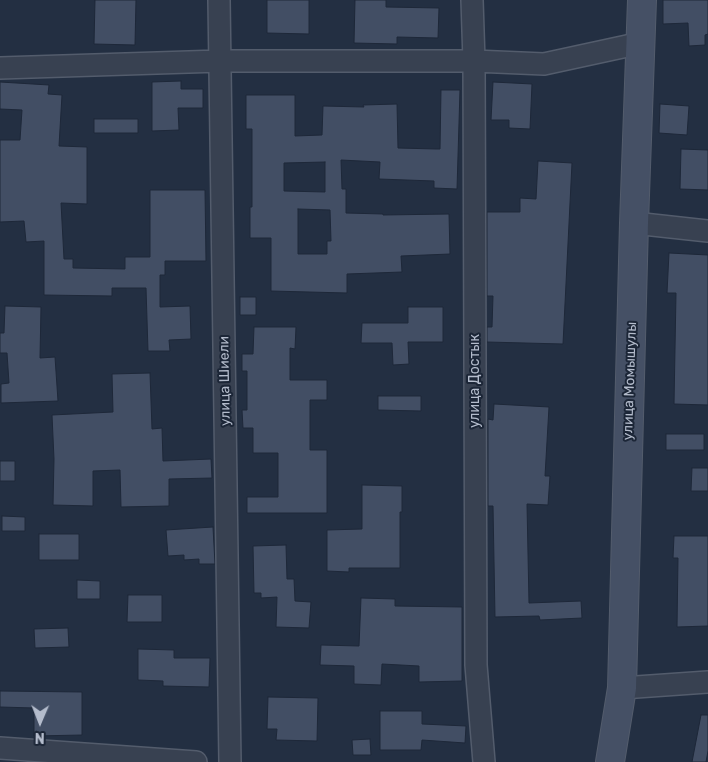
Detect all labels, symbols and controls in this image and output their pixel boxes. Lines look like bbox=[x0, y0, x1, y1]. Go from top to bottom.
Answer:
street label: улица Момышулы bbox=[620, 321, 640, 441]
street label: улица Достык bbox=[467, 334, 483, 428]
street label: улица Шиели bbox=[216, 336, 234, 426]
north arrow bbox=[15, 697, 65, 747]
text: N bbox=[35, 729, 45, 746]

